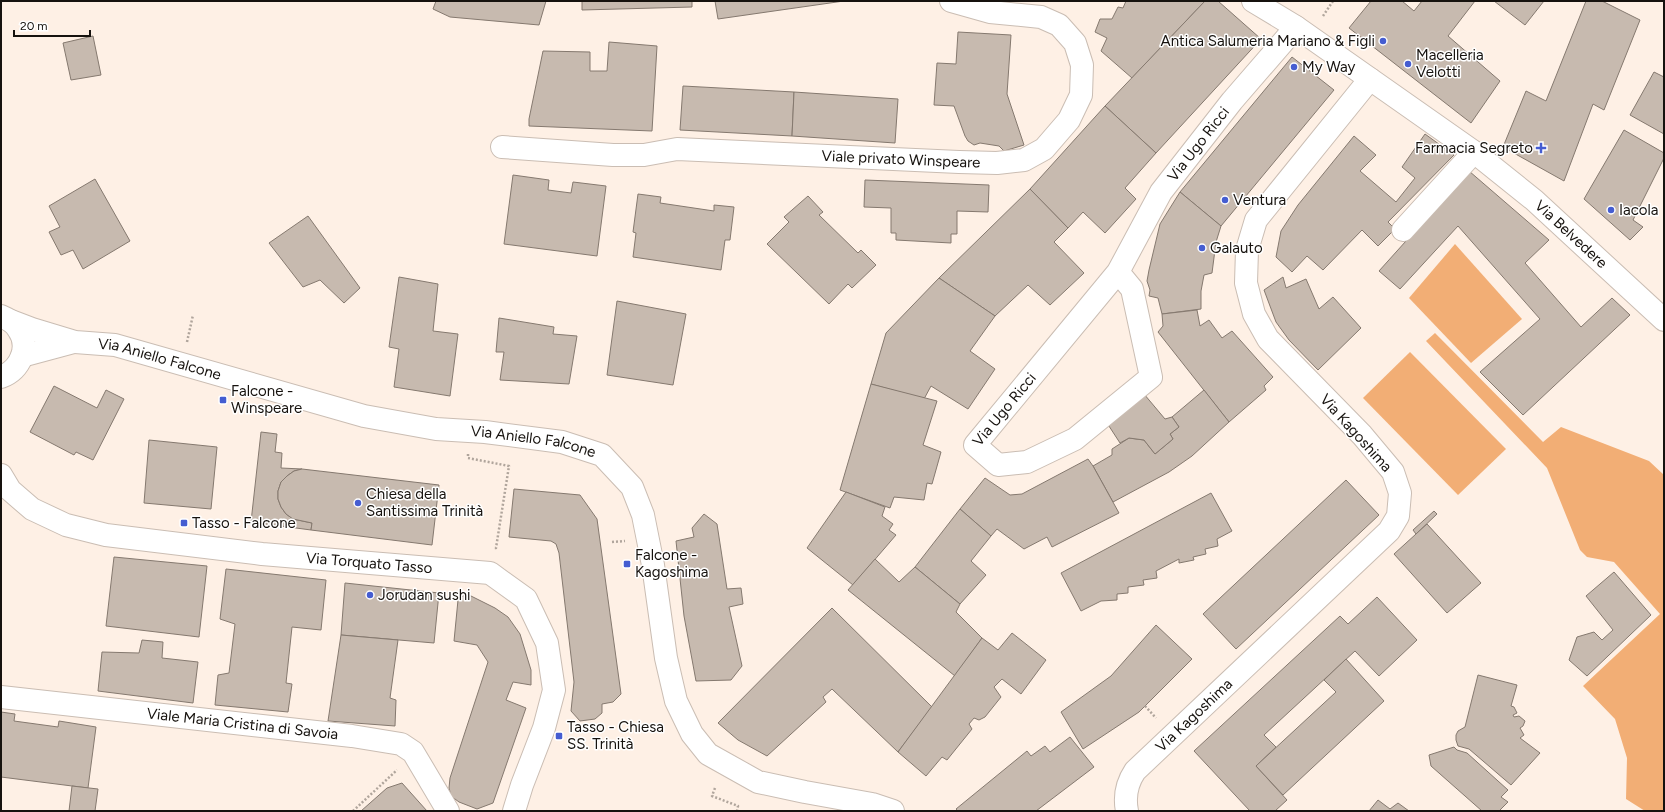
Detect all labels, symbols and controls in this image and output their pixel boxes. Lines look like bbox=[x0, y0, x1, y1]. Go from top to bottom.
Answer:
scale bar bbox=[14, 12, 90, 38]
text: 20 m bbox=[20, 19, 48, 33]
place label: Antica Salumeria Mariano & Figli bbox=[1161, 32, 1375, 50]
marker: Antica Salumeria Mariano & Figli bbox=[1378, 36, 1388, 46]
place label: Macelleria Velotti bbox=[1416, 46, 1484, 81]
place label: My Way bbox=[1302, 58, 1356, 76]
marker: Macelleria Velotti bbox=[1403, 59, 1413, 69]
marker: My Way bbox=[1289, 62, 1299, 72]
street label: Via Ugo Ricci bbox=[1164, 103, 1233, 185]
place label: Farmacia Segreto bbox=[1415, 139, 1533, 157]
marker: Farmacia Segreto bbox=[1536, 143, 1546, 153]
street label: Viale privato Winspeare bbox=[821, 147, 981, 172]
place label: Ventura bbox=[1233, 191, 1286, 209]
marker: Ventura bbox=[1220, 195, 1230, 205]
street label: Via Belvedere bbox=[1531, 196, 1611, 272]
place label: Iacola bbox=[1619, 201, 1658, 219]
marker: Iacola bbox=[1606, 205, 1616, 215]
place label: Galauto bbox=[1210, 239, 1263, 257]
marker: Galauto bbox=[1197, 243, 1207, 253]
street label: Via Aniello Falcone bbox=[97, 335, 223, 384]
street label: Via Ugo Ricci bbox=[969, 369, 1040, 450]
place label: Falcone - Winspeare bbox=[231, 382, 302, 417]
street label: Via Kagoshima bbox=[1316, 390, 1396, 476]
marker: Falcone - Winspeare bbox=[218, 395, 228, 405]
street label: Via Aniello Falcone bbox=[470, 422, 598, 461]
place label: Chiesa della Santissima Trinità bbox=[366, 485, 483, 520]
marker: Chiesa della Santissima Trinità bbox=[353, 498, 363, 508]
place label: Tasso - Falcone bbox=[192, 514, 296, 532]
marker: Tasso - Falcone bbox=[179, 518, 189, 528]
place label: Falcone - Kagoshima bbox=[635, 546, 708, 581]
street label: Via Torquato Tasso bbox=[305, 549, 433, 577]
marker: Falcone - Kagoshima bbox=[622, 559, 632, 569]
place label: Jorudan sushi bbox=[378, 586, 471, 604]
marker: Jorudan sushi bbox=[365, 590, 375, 600]
street label: Via Kagoshima bbox=[1152, 675, 1236, 756]
street label: Viale Maria Cristina di Savoia bbox=[146, 704, 339, 743]
place label: Tasso - Chiesa SS. Trinità bbox=[567, 718, 664, 753]
marker: Tasso - Chiesa SS. Trinità bbox=[554, 731, 564, 741]

